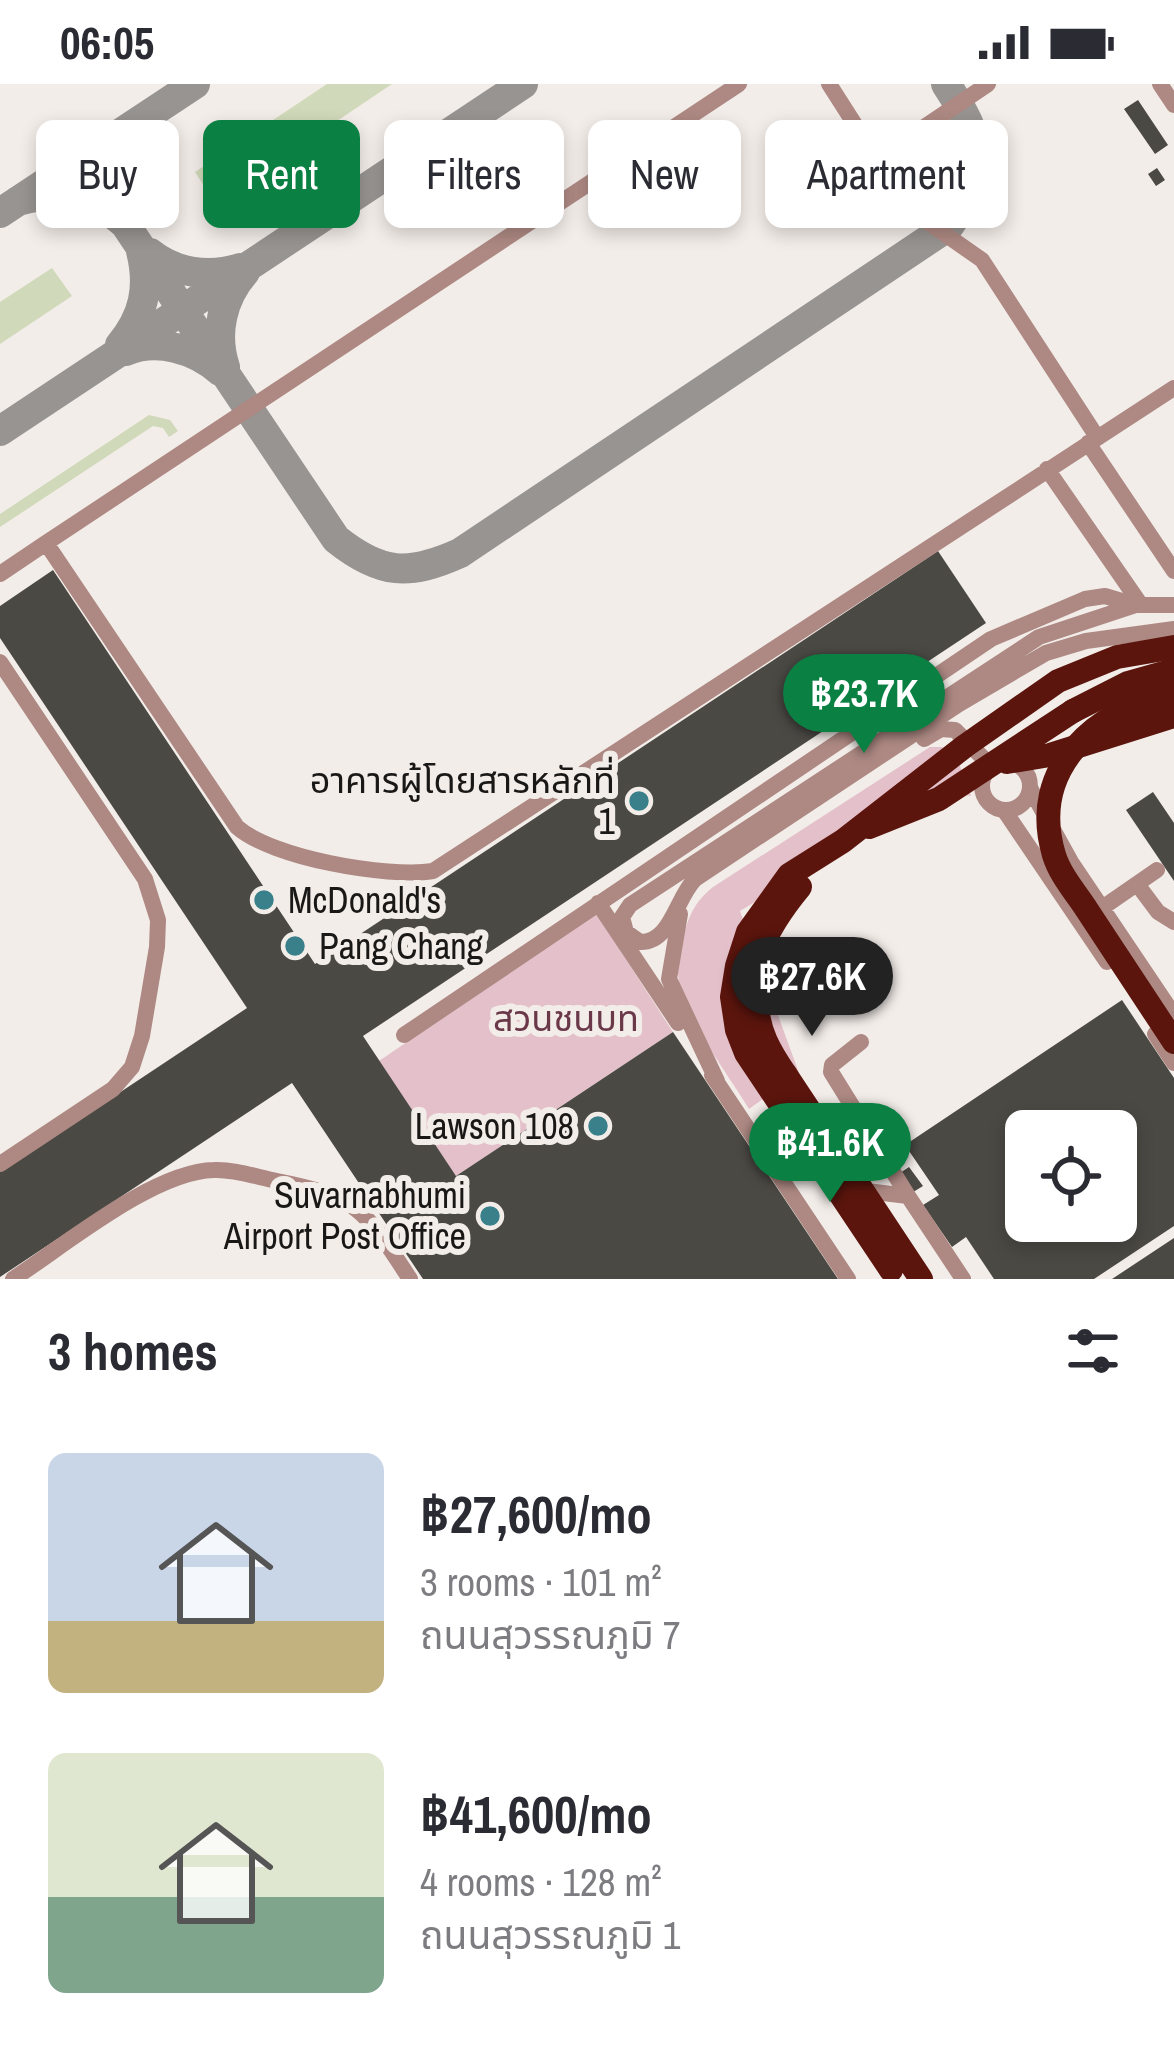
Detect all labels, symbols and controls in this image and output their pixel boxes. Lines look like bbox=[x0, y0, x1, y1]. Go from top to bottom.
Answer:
text: 06:05 bbox=[60, 12, 154, 73]
chip: Buy bbox=[36, 120, 179, 228]
chip: Rent bbox=[203, 120, 360, 228]
chip: Filters bbox=[384, 120, 564, 228]
chip: New bbox=[588, 120, 741, 228]
chip: Apartment bbox=[765, 120, 1008, 228]
pin: ฿23.7K bbox=[766, 654, 962, 756]
text: ฿23.7K bbox=[810, 667, 918, 719]
place label: อาคารผู้โดยสารหลักที่ 1 bbox=[310, 756, 616, 845]
marker: อาคารผู้โดยสารหลักที่ 1 bbox=[626, 788, 652, 814]
place label: McDonald's bbox=[288, 876, 441, 924]
marker: McDonald's bbox=[251, 887, 277, 913]
place label: Pang Chang bbox=[319, 922, 484, 970]
marker: Pang Chang bbox=[282, 933, 308, 959]
pin: ฿27.6K bbox=[714, 937, 910, 1039]
text: ฿27.6K bbox=[758, 950, 866, 1002]
park label: สวนชนบท bbox=[493, 994, 639, 1042]
place label: Lawson 108 bbox=[415, 1102, 574, 1150]
pin: ฿41.6K bbox=[732, 1103, 928, 1205]
map controls bbox=[1005, 1110, 1137, 1242]
button: locate bbox=[1005, 1110, 1137, 1242]
marker: Lawson 108 bbox=[585, 1113, 611, 1139]
text: ฿41.6K bbox=[776, 1116, 884, 1168]
place label: Suvarnabhumi Airport Post Office bbox=[223, 1171, 466, 1260]
marker: Suvarnabhumi Airport Post Office bbox=[477, 1203, 503, 1229]
text: 3 homes bbox=[48, 1317, 218, 1386]
icon: filters bbox=[1060, 1318, 1126, 1384]
text: ฿27,600/mo bbox=[420, 1480, 652, 1549]
icon: home bbox=[144, 1501, 288, 1645]
text: 3 rooms · 101 m² bbox=[420, 1556, 662, 1608]
text: ถนนสุวรรณภูมิ 7 bbox=[420, 1609, 680, 1661]
text: ฿41,600/mo bbox=[420, 1780, 652, 1849]
icon: home bbox=[144, 1801, 288, 1945]
text: 4 rooms · 128 m² bbox=[420, 1856, 662, 1908]
text: ถนนสุวรรณภูมิ 1 bbox=[420, 1909, 680, 1961]

